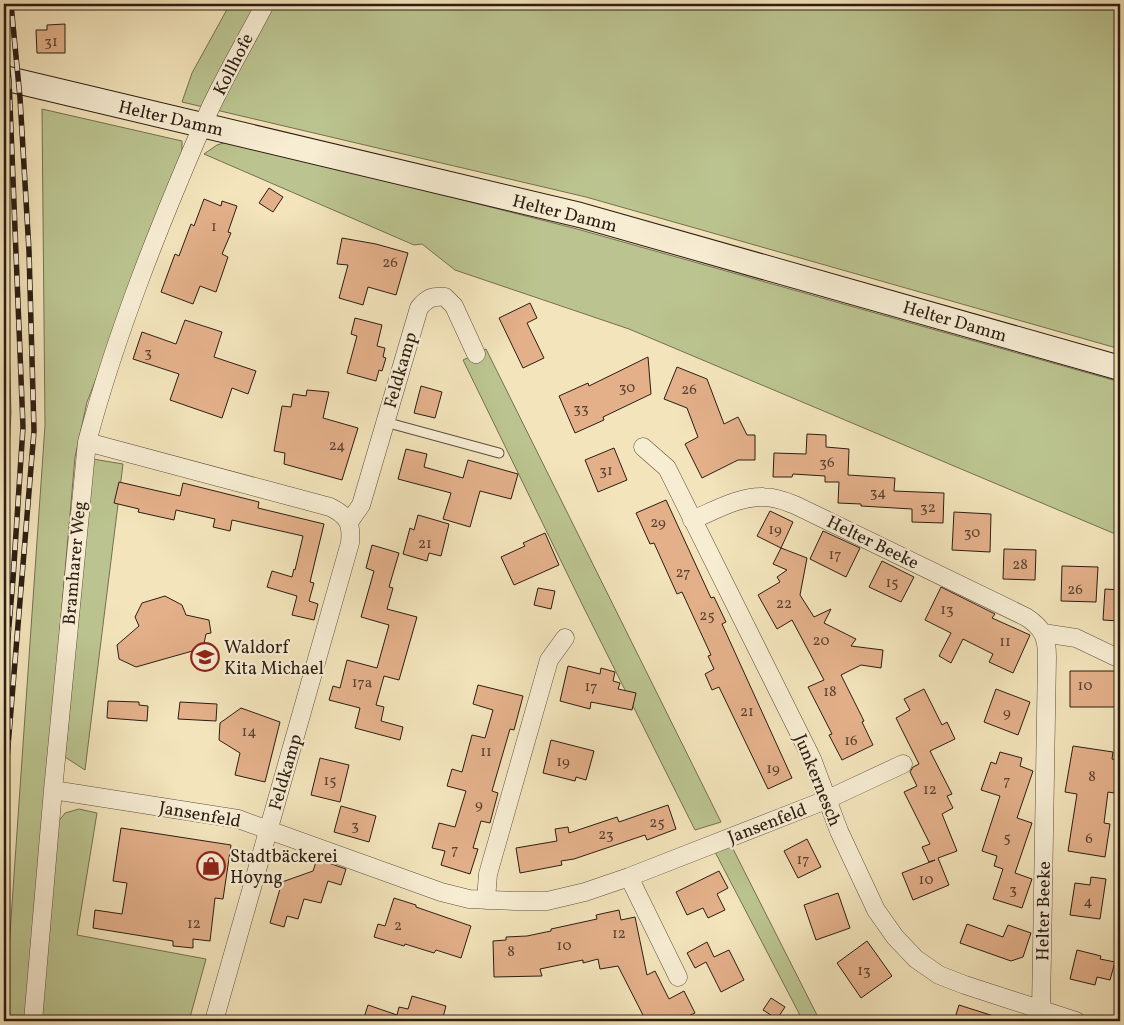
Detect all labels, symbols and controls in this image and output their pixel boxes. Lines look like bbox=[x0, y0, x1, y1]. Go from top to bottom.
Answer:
street label: Kollhofe bbox=[208, 29, 261, 100]
house number: 31 bbox=[44, 32, 58, 53]
street label: Helter Damm bbox=[116, 95, 226, 144]
street label: Helter Damm bbox=[510, 189, 620, 240]
house number: 1 bbox=[211, 217, 217, 238]
house number: 26 bbox=[382, 253, 398, 274]
street label: Helter Damm bbox=[900, 296, 1010, 349]
street label: Feldkamp bbox=[379, 329, 424, 411]
house number: 3 bbox=[144, 343, 152, 364]
house number: 30 bbox=[619, 378, 635, 399]
house number: 26 bbox=[681, 380, 697, 401]
house number: 33 bbox=[573, 399, 589, 420]
house number: 24 bbox=[329, 436, 345, 457]
house number: 36 bbox=[819, 453, 835, 474]
house number: 31 bbox=[599, 461, 613, 482]
house number: 34 bbox=[870, 483, 886, 504]
house number: 32 bbox=[920, 498, 936, 519]
street label: Bramharer Weg bbox=[58, 500, 93, 626]
street label: Helter Beeke bbox=[822, 510, 923, 576]
house number: 29 bbox=[650, 513, 666, 534]
house number: 19 bbox=[768, 520, 782, 541]
house number: 30 bbox=[964, 523, 980, 544]
house number: 21 bbox=[418, 534, 432, 555]
house number: 17 bbox=[828, 545, 842, 566]
house number: 28 bbox=[1012, 555, 1028, 576]
house number: 27 bbox=[676, 563, 690, 584]
house number: 15 bbox=[885, 573, 899, 594]
house number: 26 bbox=[1067, 580, 1083, 601]
house number: 22 bbox=[776, 594, 792, 615]
house number: 13 bbox=[940, 600, 954, 621]
house number: 25 bbox=[699, 606, 715, 627]
house number: 20 bbox=[813, 631, 829, 652]
house number: 11 bbox=[999, 632, 1011, 653]
place label: Waldorf Kita Michael bbox=[224, 636, 324, 682]
school or university icon: Waldorf Kita Michael bbox=[190, 642, 220, 672]
house number: 17a bbox=[352, 673, 372, 694]
house number: 10 bbox=[1078, 676, 1092, 697]
house number: 17 bbox=[584, 677, 598, 698]
house number: 18 bbox=[823, 682, 837, 703]
house number: 21 bbox=[740, 702, 754, 723]
house number: 9 bbox=[1003, 703, 1011, 724]
house number: 14 bbox=[242, 722, 256, 743]
street label: Feldkamp bbox=[264, 731, 309, 813]
street label: Junkernesch bbox=[787, 731, 847, 831]
house number: 16 bbox=[844, 731, 858, 752]
house number: 11 bbox=[480, 742, 492, 763]
house number: 19 bbox=[556, 752, 570, 773]
house number: 19 bbox=[766, 759, 780, 780]
house number: 8 bbox=[1088, 767, 1096, 788]
house number: 15 bbox=[323, 771, 337, 792]
house number: 7 bbox=[1003, 771, 1011, 792]
house number: 12 bbox=[923, 780, 937, 801]
house number: 9 bbox=[475, 795, 483, 816]
street label: Jansenfeld bbox=[157, 796, 243, 835]
street label: Jansenfeld bbox=[724, 798, 811, 851]
house number: 25 bbox=[649, 813, 665, 834]
house number: 3 bbox=[351, 816, 359, 837]
house number: 23 bbox=[598, 825, 614, 846]
house number: 5 bbox=[1003, 828, 1011, 849]
house number: 6 bbox=[1085, 829, 1093, 850]
house number: 7 bbox=[451, 840, 459, 861]
place label: Stadtbäckerei Hoyng bbox=[230, 845, 338, 891]
house number: 17 bbox=[796, 850, 810, 871]
shop icon: Stadtbäckerei Hoyng bbox=[196, 851, 226, 881]
street label: Helter Beeke bbox=[1031, 861, 1058, 961]
house number: 10 bbox=[919, 870, 933, 891]
house number: 3 bbox=[1009, 880, 1017, 901]
house number: 4 bbox=[1084, 892, 1093, 913]
house number: 12 bbox=[187, 914, 201, 935]
house number: 2 bbox=[394, 916, 402, 937]
house number: 12 bbox=[612, 924, 626, 945]
house number: 10 bbox=[557, 936, 571, 957]
house number: 8 bbox=[507, 942, 515, 963]
house number: 13 bbox=[857, 961, 871, 982]

